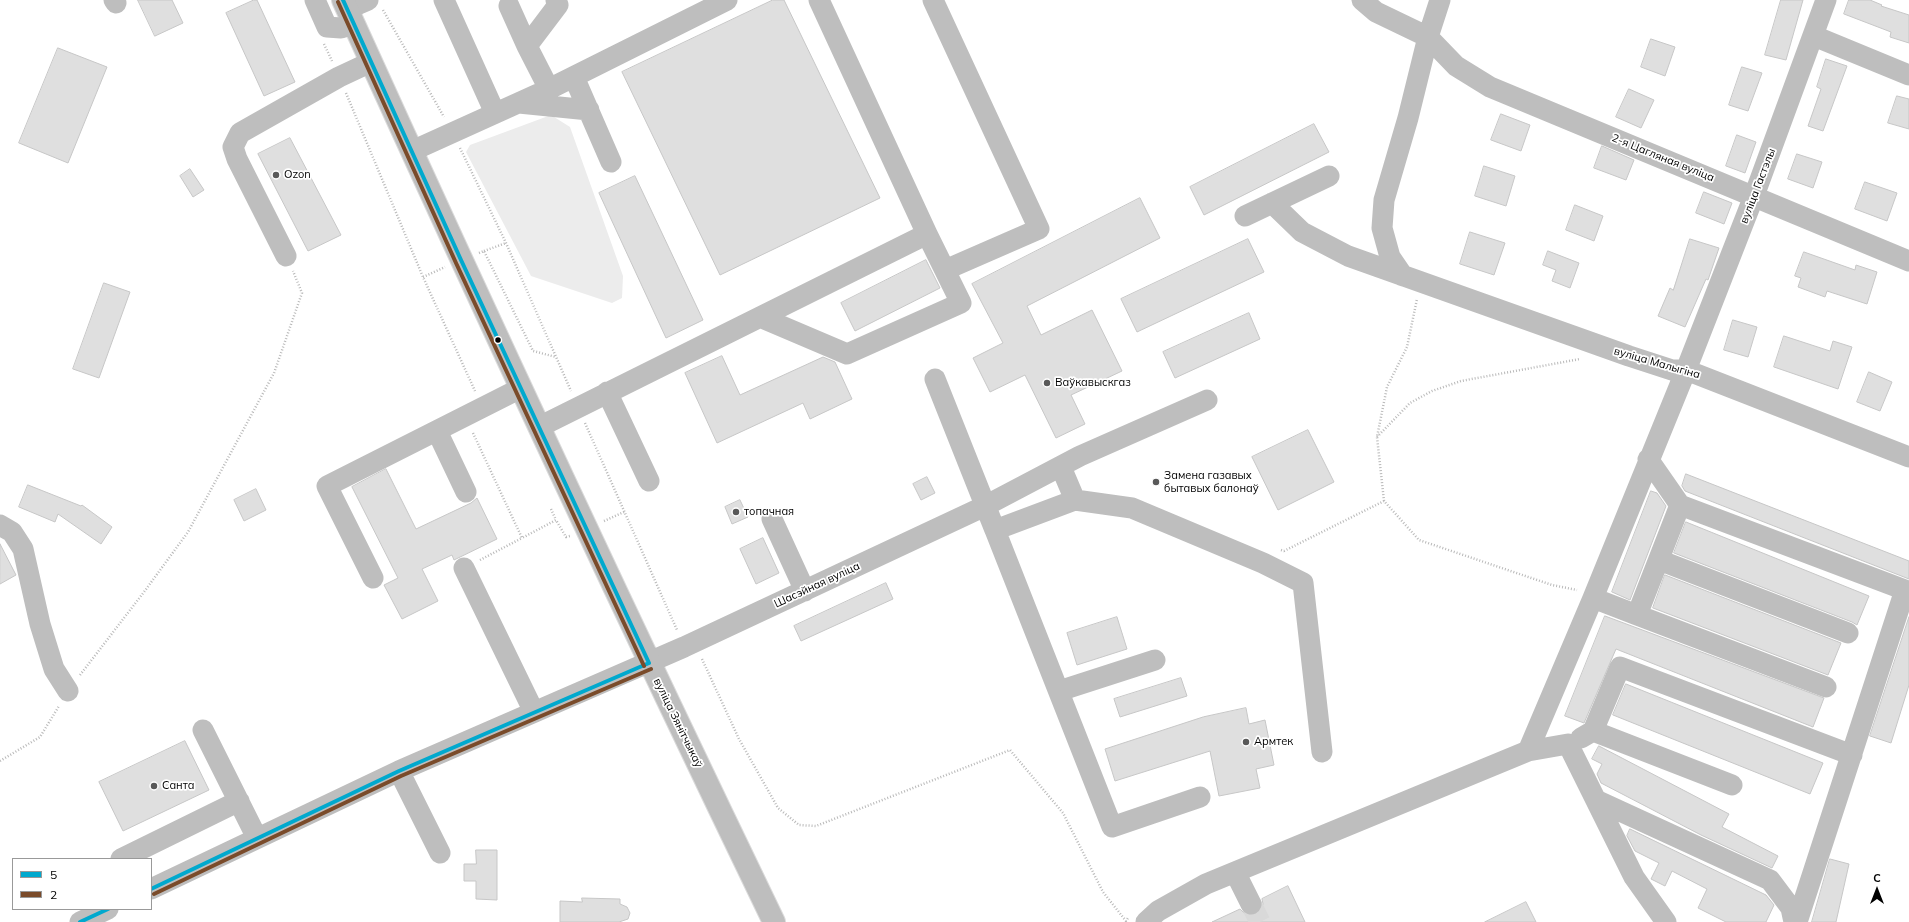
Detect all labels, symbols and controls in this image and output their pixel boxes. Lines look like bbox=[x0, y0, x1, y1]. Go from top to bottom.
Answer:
street label: 2-я Цагляная вуліца bbox=[1610, 131, 1716, 185]
street label: вуліца Гастэлы bbox=[1738, 147, 1778, 225]
place label: Ozon bbox=[284, 168, 311, 182]
marker: Ozon bbox=[271, 170, 281, 180]
unlabelled marker bbox=[493, 335, 503, 345]
street label: вуліца Малыгіна bbox=[1612, 344, 1702, 382]
place label: Ваўкавыскгаз bbox=[1055, 376, 1131, 390]
marker: Ваўкавыскгаз bbox=[1042, 378, 1052, 388]
place label: Замена газавых бытавых балонаў bbox=[1164, 469, 1259, 495]
marker: Замена газавых бытавых балонаў bbox=[1151, 477, 1161, 487]
place label: топачная bbox=[744, 505, 794, 519]
marker: топачная bbox=[731, 507, 741, 517]
street label: Шасэйная вуліца bbox=[772, 559, 862, 611]
street label: вуліца Зянітчыкаў bbox=[651, 676, 705, 770]
place label: Армтек bbox=[1254, 735, 1293, 749]
marker: Армтек bbox=[1241, 737, 1251, 747]
place label: Санта bbox=[162, 779, 194, 793]
marker: Санта bbox=[149, 781, 159, 791]
legend bbox=[12, 858, 152, 910]
text: 5 bbox=[50, 867, 57, 882]
north arrow bbox=[1857, 870, 1897, 910]
text: С bbox=[1873, 871, 1881, 885]
text: 2 bbox=[50, 887, 57, 902]

